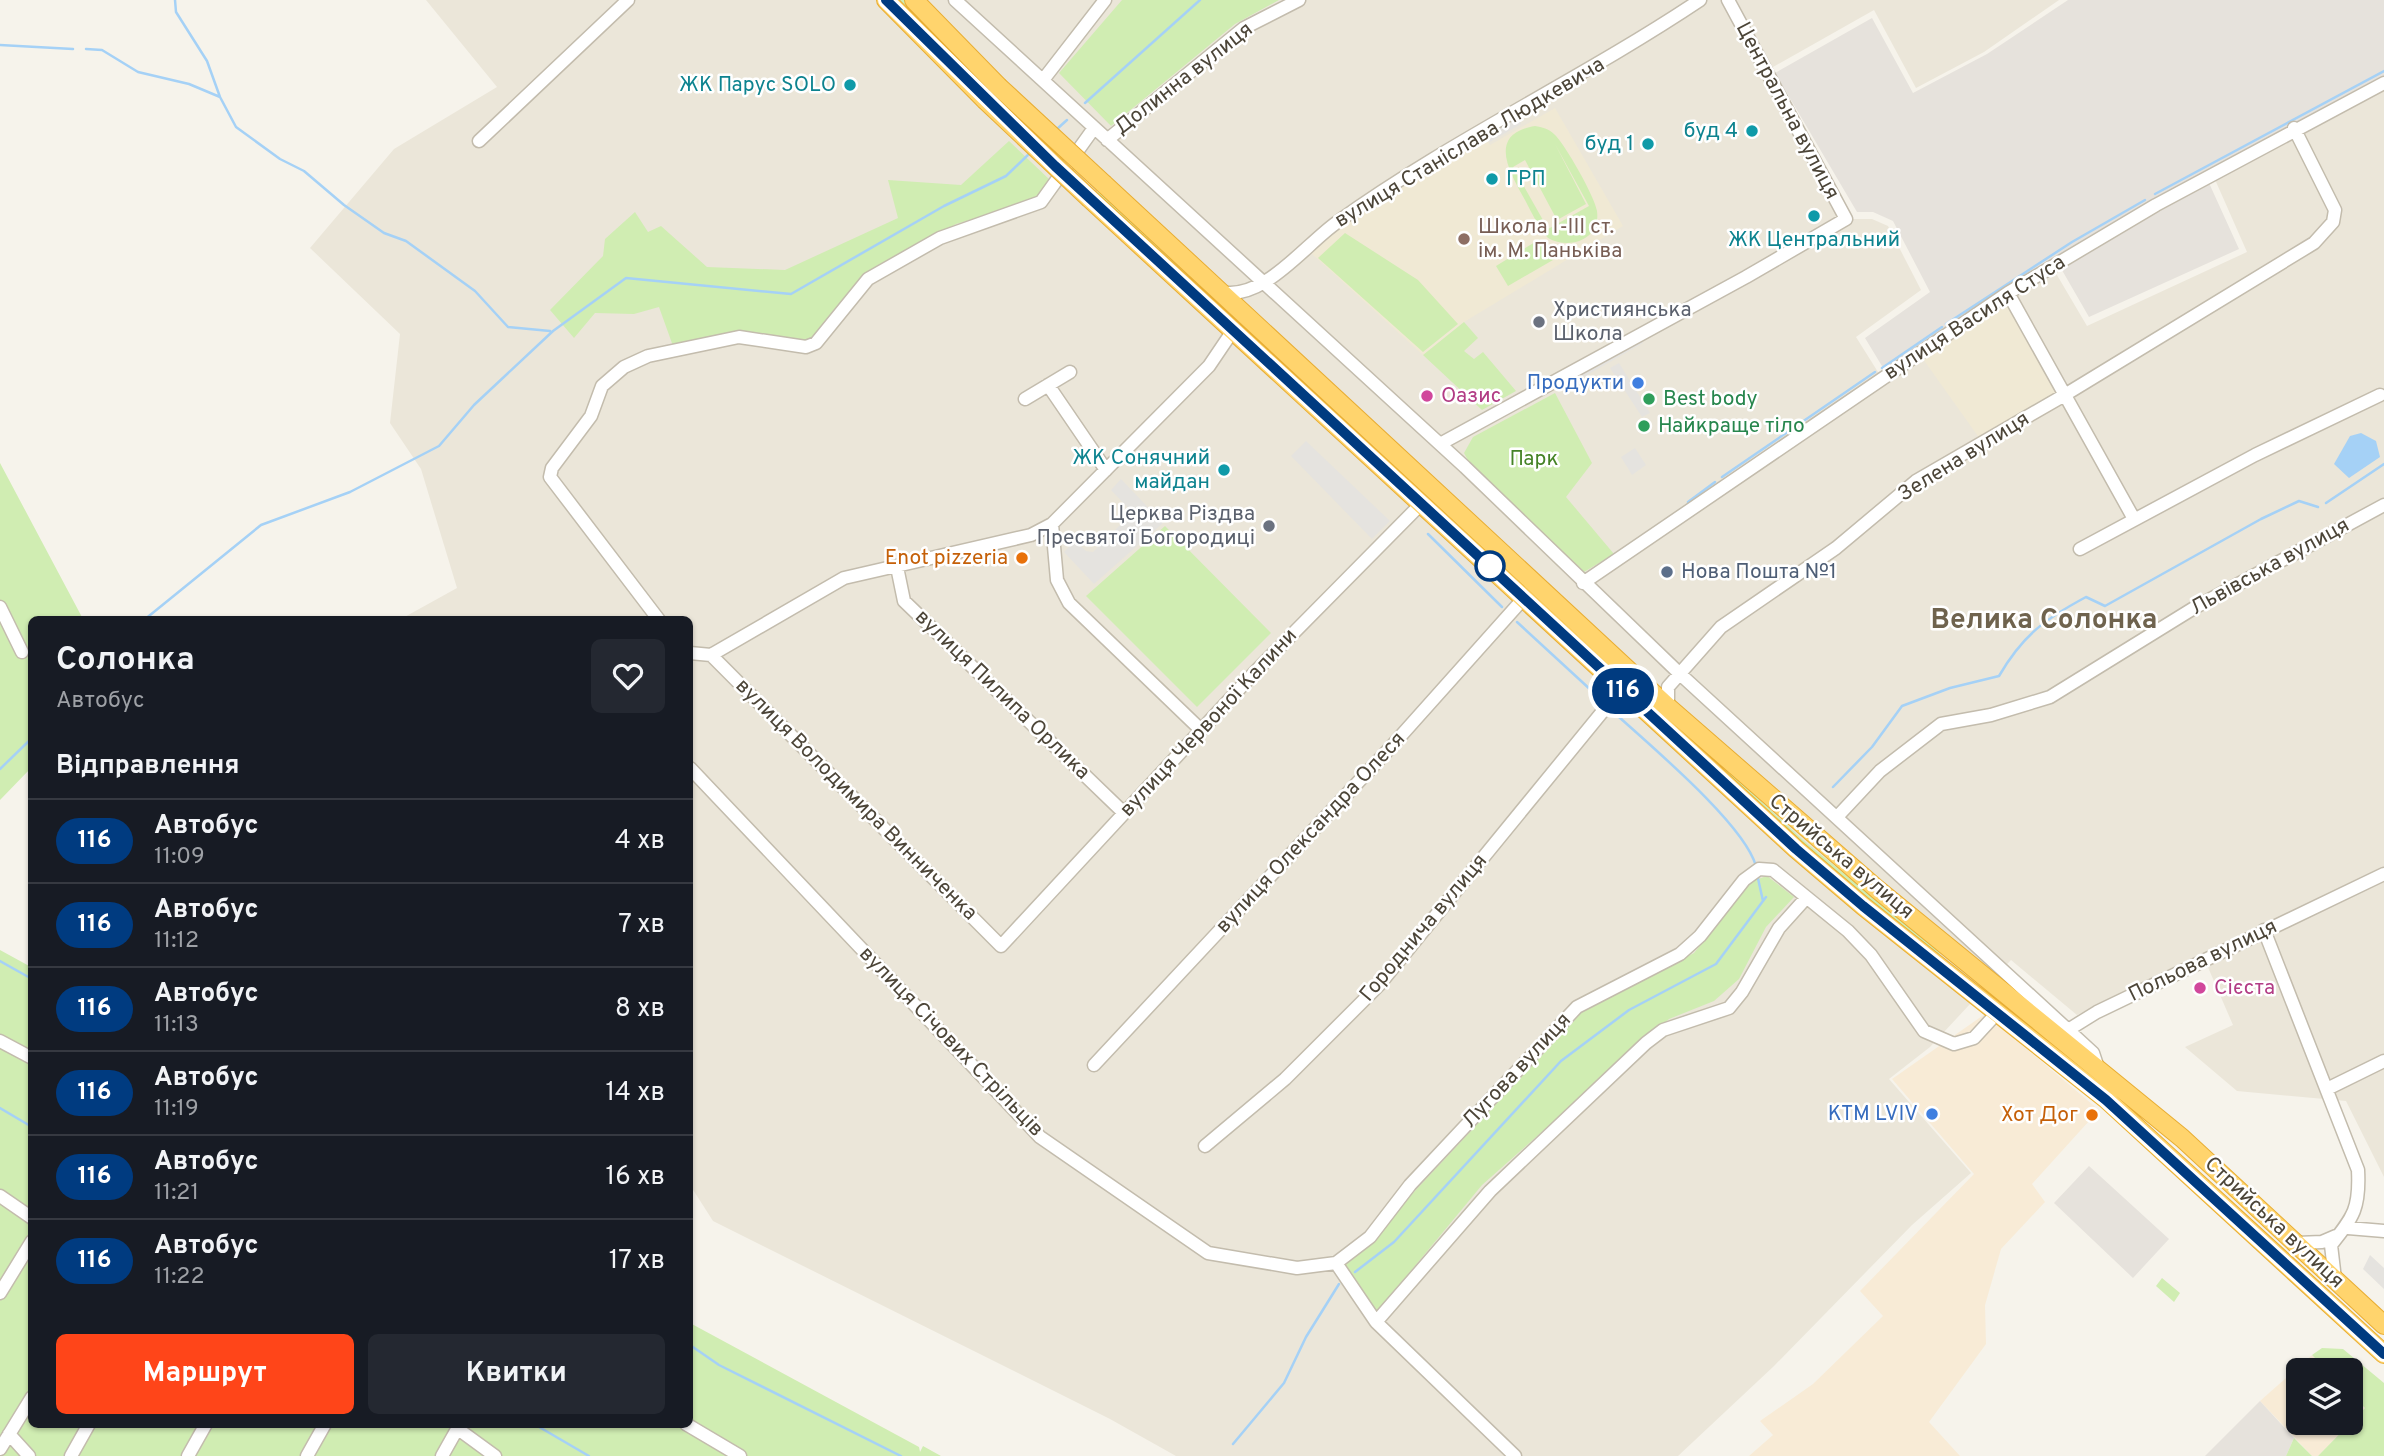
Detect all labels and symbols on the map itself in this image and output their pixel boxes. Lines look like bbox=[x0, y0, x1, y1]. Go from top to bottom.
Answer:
street label: Долинна вулиця bbox=[1109, 16, 1259, 142]
street label: Центральна вулиця bbox=[1729, 18, 1845, 204]
street label: вулиця Станіслава Людкевича bbox=[1330, 52, 1610, 234]
place label: ЖК Парус SOLO bbox=[679, 72, 836, 99]
marker: ЖК Парус SOLO bbox=[842, 77, 858, 93]
place label: буд 4 bbox=[1684, 118, 1738, 145]
marker: буд 4 bbox=[1744, 123, 1760, 139]
place label: буд 1 bbox=[1585, 131, 1634, 158]
marker: буд 1 bbox=[1640, 136, 1656, 152]
place label: ГРП bbox=[1506, 166, 1546, 193]
marker: ГРП bbox=[1484, 171, 1500, 187]
marker: ЖК Центральний bbox=[1806, 208, 1822, 224]
place label: Школа І-ІІІ ст. ім. М. Паньківа bbox=[1478, 214, 1622, 265]
place label: ЖК Центральний bbox=[1728, 227, 1900, 254]
marker: Школа І-ІІІ ст. ім. М. Паньківа bbox=[1456, 231, 1472, 247]
street label: вулиця Василя Стуса bbox=[1879, 249, 2071, 387]
place label: Християнська Школа bbox=[1553, 297, 1692, 348]
marker: Християнська Школа bbox=[1531, 314, 1547, 330]
place label: Продукти bbox=[1527, 370, 1624, 397]
marker: Продукти bbox=[1630, 375, 1646, 391]
place label: Оазис bbox=[1441, 383, 1501, 410]
place label: Best body bbox=[1663, 386, 1758, 413]
marker: Оазис bbox=[1419, 388, 1435, 404]
marker: Best body bbox=[1641, 391, 1657, 407]
street label: Зелена вулиця bbox=[1893, 406, 2035, 508]
place label: Найкраще тіло bbox=[1658, 413, 1805, 440]
marker: Найкраще тіло bbox=[1636, 418, 1652, 434]
place label: ЖК Сонячний майдан bbox=[1072, 445, 1210, 496]
park label: Парк bbox=[1509, 446, 1559, 473]
marker: ЖК Сонячний майдан bbox=[1216, 462, 1232, 478]
place label: Церква Різдва Пресвятої Богородиці bbox=[1036, 501, 1255, 552]
street label: Львівська вулиця bbox=[2186, 512, 2354, 622]
marker: Церква Різдва Пресвятої Богородиці bbox=[1261, 518, 1277, 534]
place label: Enot pizzeria bbox=[885, 545, 1008, 572]
marker: Enot pizzeria bbox=[1014, 550, 1030, 566]
unlabelled marker bbox=[1475, 551, 1505, 581]
place label: Нова Пошта №1 bbox=[1681, 559, 1837, 586]
marker: Нова Пошта №1 bbox=[1659, 564, 1675, 580]
district label: Велика Солонка bbox=[1931, 603, 2157, 639]
street label: вулиця Пилипа Орлика bbox=[909, 604, 1095, 786]
street label: вулиця Червоної Калини bbox=[1114, 623, 1304, 823]
line badge: 116 bbox=[1583, 668, 1663, 714]
street label: вулиця Володимира Винниченка bbox=[729, 673, 983, 927]
street label: вулиця Олександра Олеся bbox=[1210, 726, 1412, 940]
street label: Стрийська вулиця bbox=[1763, 788, 1919, 926]
street label: Городнича вулиця bbox=[1354, 848, 1494, 1008]
street label: Польова вулиця bbox=[2124, 913, 2282, 1009]
street label: вулиця Січових Стрільців bbox=[853, 941, 1049, 1143]
place label: Сієста bbox=[2214, 975, 2275, 1002]
marker: Сієста bbox=[2192, 980, 2208, 996]
street label: Лугова вулиця bbox=[1457, 1008, 1577, 1134]
place label: KTM LVIV bbox=[1828, 1101, 1918, 1128]
place label: Хот Дог bbox=[2001, 1102, 2078, 1129]
marker: KTM LVIV bbox=[1924, 1106, 1940, 1122]
marker: Хот Дог bbox=[2084, 1107, 2100, 1123]
street label: Стрийська вулиця bbox=[2198, 1151, 2350, 1295]

